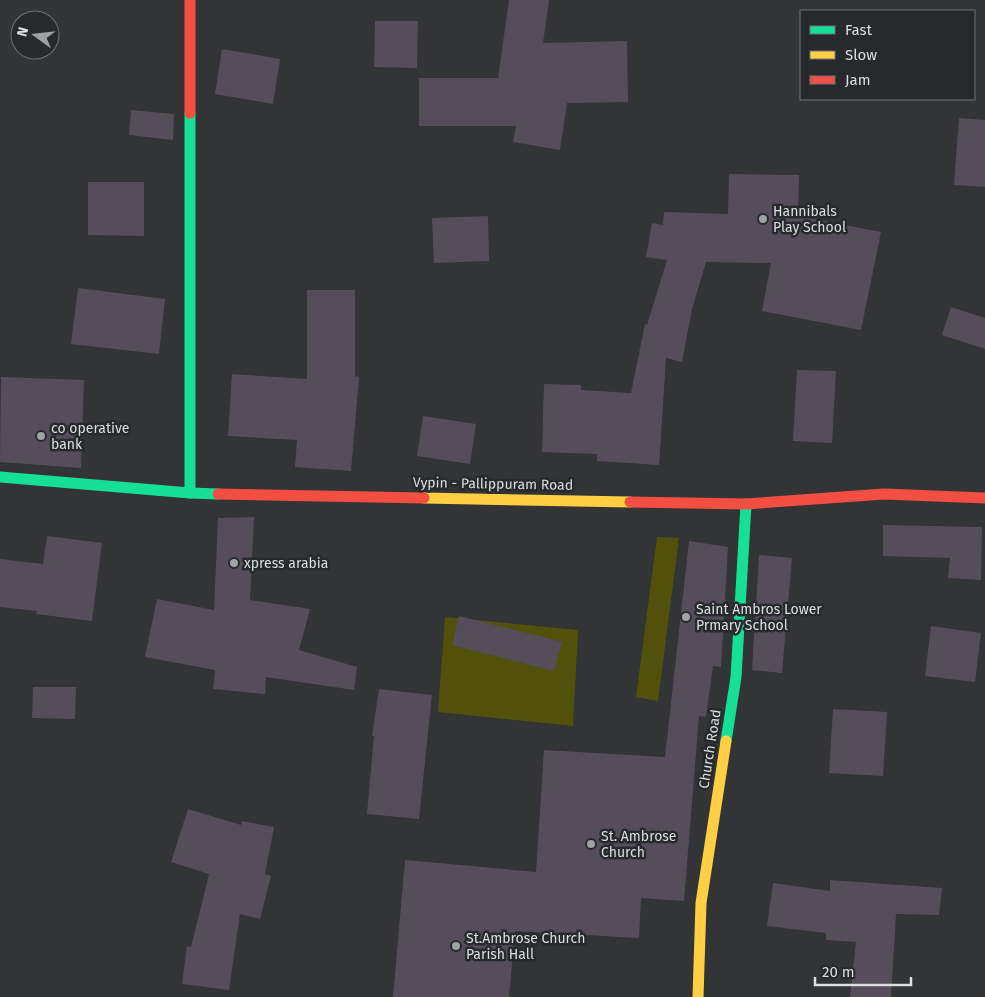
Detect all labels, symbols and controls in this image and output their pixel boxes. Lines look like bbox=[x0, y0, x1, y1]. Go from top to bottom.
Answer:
north arrow bbox=[10, 10, 60, 60]
legend bbox=[800, 10, 975, 100]
text: Fast bbox=[845, 21, 872, 39]
text: N bbox=[14, 25, 32, 38]
text: Slow bbox=[845, 46, 877, 64]
text: Jam bbox=[845, 71, 871, 89]
place label: Hannibals Play School bbox=[773, 203, 846, 236]
marker: Hannibals Play School bbox=[757, 213, 769, 225]
place label: co operative bank bbox=[51, 420, 129, 453]
marker: co operative bank bbox=[35, 430, 47, 442]
street label: Vypin - Pallippuram Road bbox=[413, 474, 573, 494]
place label: xpress arabia bbox=[244, 555, 328, 572]
marker: xpress arabia bbox=[228, 557, 240, 569]
place label: Saint Ambros Lower Prmary School bbox=[696, 601, 822, 634]
marker: Saint Ambros Lower Prmary School bbox=[680, 611, 692, 623]
street label: Church Road bbox=[695, 708, 725, 790]
place label: St. Ambrose Church bbox=[601, 828, 676, 861]
marker: St. Ambrose Church bbox=[585, 838, 597, 850]
place label: St.Ambrose Church Parish Hall bbox=[466, 930, 585, 963]
marker: St.Ambrose Church Parish Hall bbox=[450, 940, 462, 952]
scale bar bbox=[815, 954, 911, 986]
text: 20 m bbox=[822, 963, 855, 981]

